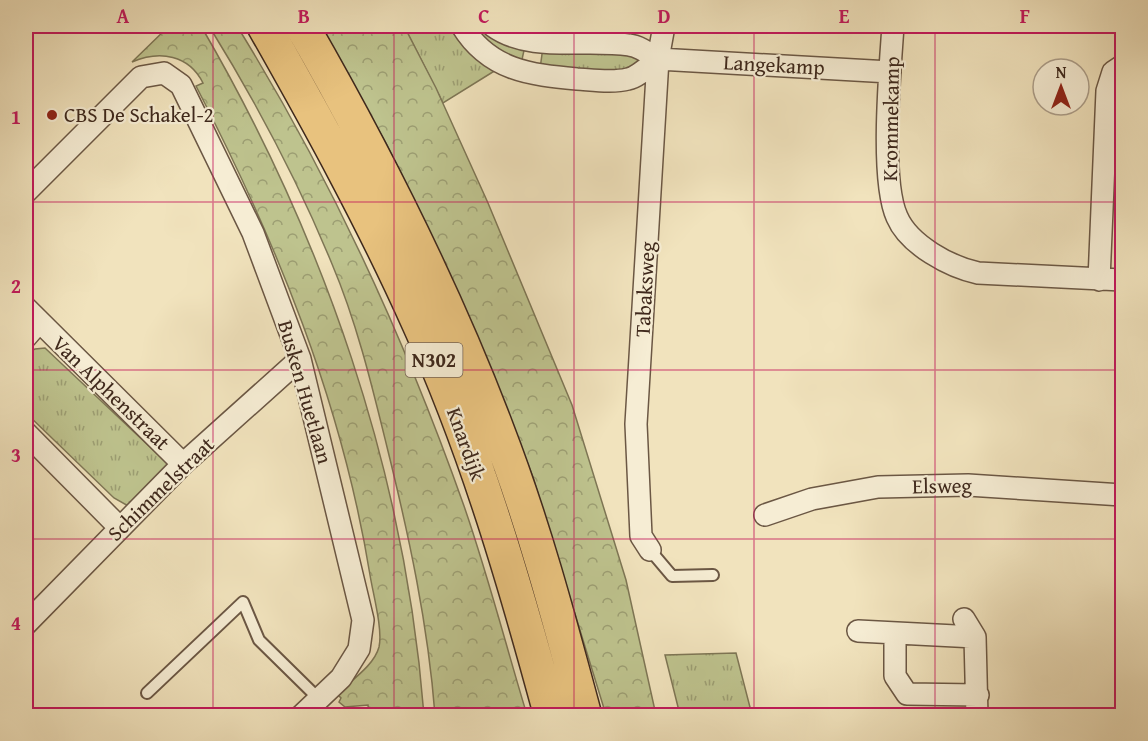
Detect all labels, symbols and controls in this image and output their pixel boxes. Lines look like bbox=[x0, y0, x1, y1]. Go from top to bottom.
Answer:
text: A bbox=[117, 1, 130, 30]
text: B bbox=[298, 1, 310, 30]
text: C bbox=[478, 1, 490, 30]
text: D bbox=[657, 1, 671, 30]
text: E bbox=[839, 1, 850, 30]
text: F bbox=[1020, 1, 1030, 30]
street label: Langekamp bbox=[723, 46, 825, 83]
street label: Krommekamp bbox=[874, 56, 907, 182]
north arrow bbox=[1031, 57, 1091, 117]
text: N bbox=[1056, 60, 1067, 84]
place label: CBS De Schakel-2 bbox=[64, 99, 214, 130]
text: 1 bbox=[11, 102, 21, 131]
marker: CBS De Schakel-2 bbox=[45, 108, 59, 122]
street label: Tabaksweg bbox=[627, 240, 663, 337]
text: 2 bbox=[11, 271, 21, 300]
street label: Busken Huetlaan bbox=[270, 316, 341, 468]
street label: Van Alphenstraat bbox=[45, 328, 178, 458]
road number: N302 bbox=[406, 343, 462, 377]
street label: Knardijk bbox=[439, 403, 494, 485]
street label: Schimmelstraat bbox=[100, 429, 222, 548]
text: 3 bbox=[11, 440, 21, 469]
street label: Elsweg bbox=[912, 469, 973, 502]
text: 4 bbox=[11, 608, 21, 637]

